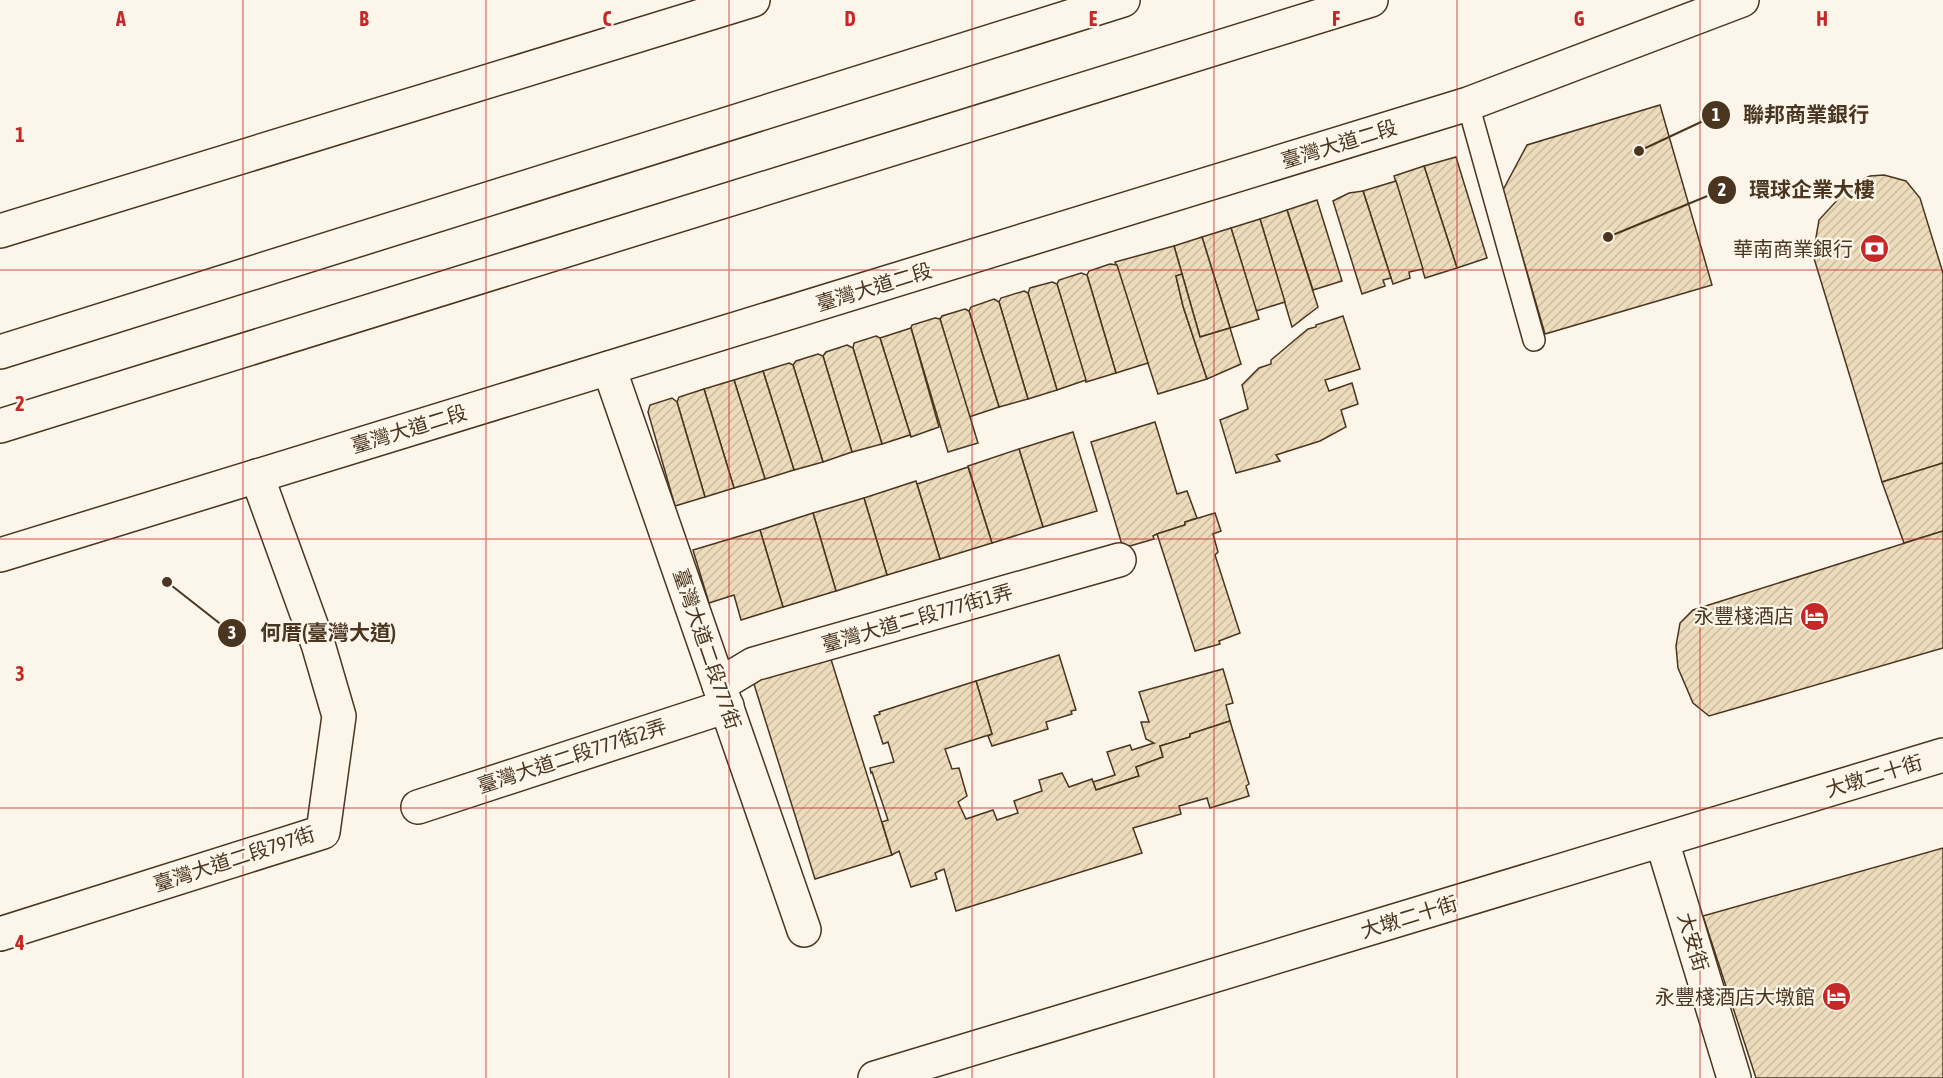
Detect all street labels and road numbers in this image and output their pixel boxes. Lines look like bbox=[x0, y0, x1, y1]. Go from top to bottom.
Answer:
street label: 臺灣大道二段 bbox=[1278, 115, 1400, 172]
street label: 臺灣大道二段 bbox=[813, 258, 935, 315]
street label: 臺灣大道二段 bbox=[348, 400, 470, 457]
street label: 臺灣大道二段777街 bbox=[669, 566, 746, 732]
street label: 臺灣大道二段777街1弄 bbox=[819, 579, 1015, 656]
street label: 臺灣大道二段777街2弄 bbox=[474, 714, 669, 797]
street label: 大墩二十街 bbox=[1823, 750, 1925, 801]
street label: 臺灣大道二段797街 bbox=[150, 822, 317, 895]
street label: 大墩二十街 bbox=[1358, 891, 1460, 942]
street label: 大安街 bbox=[1674, 910, 1713, 974]

